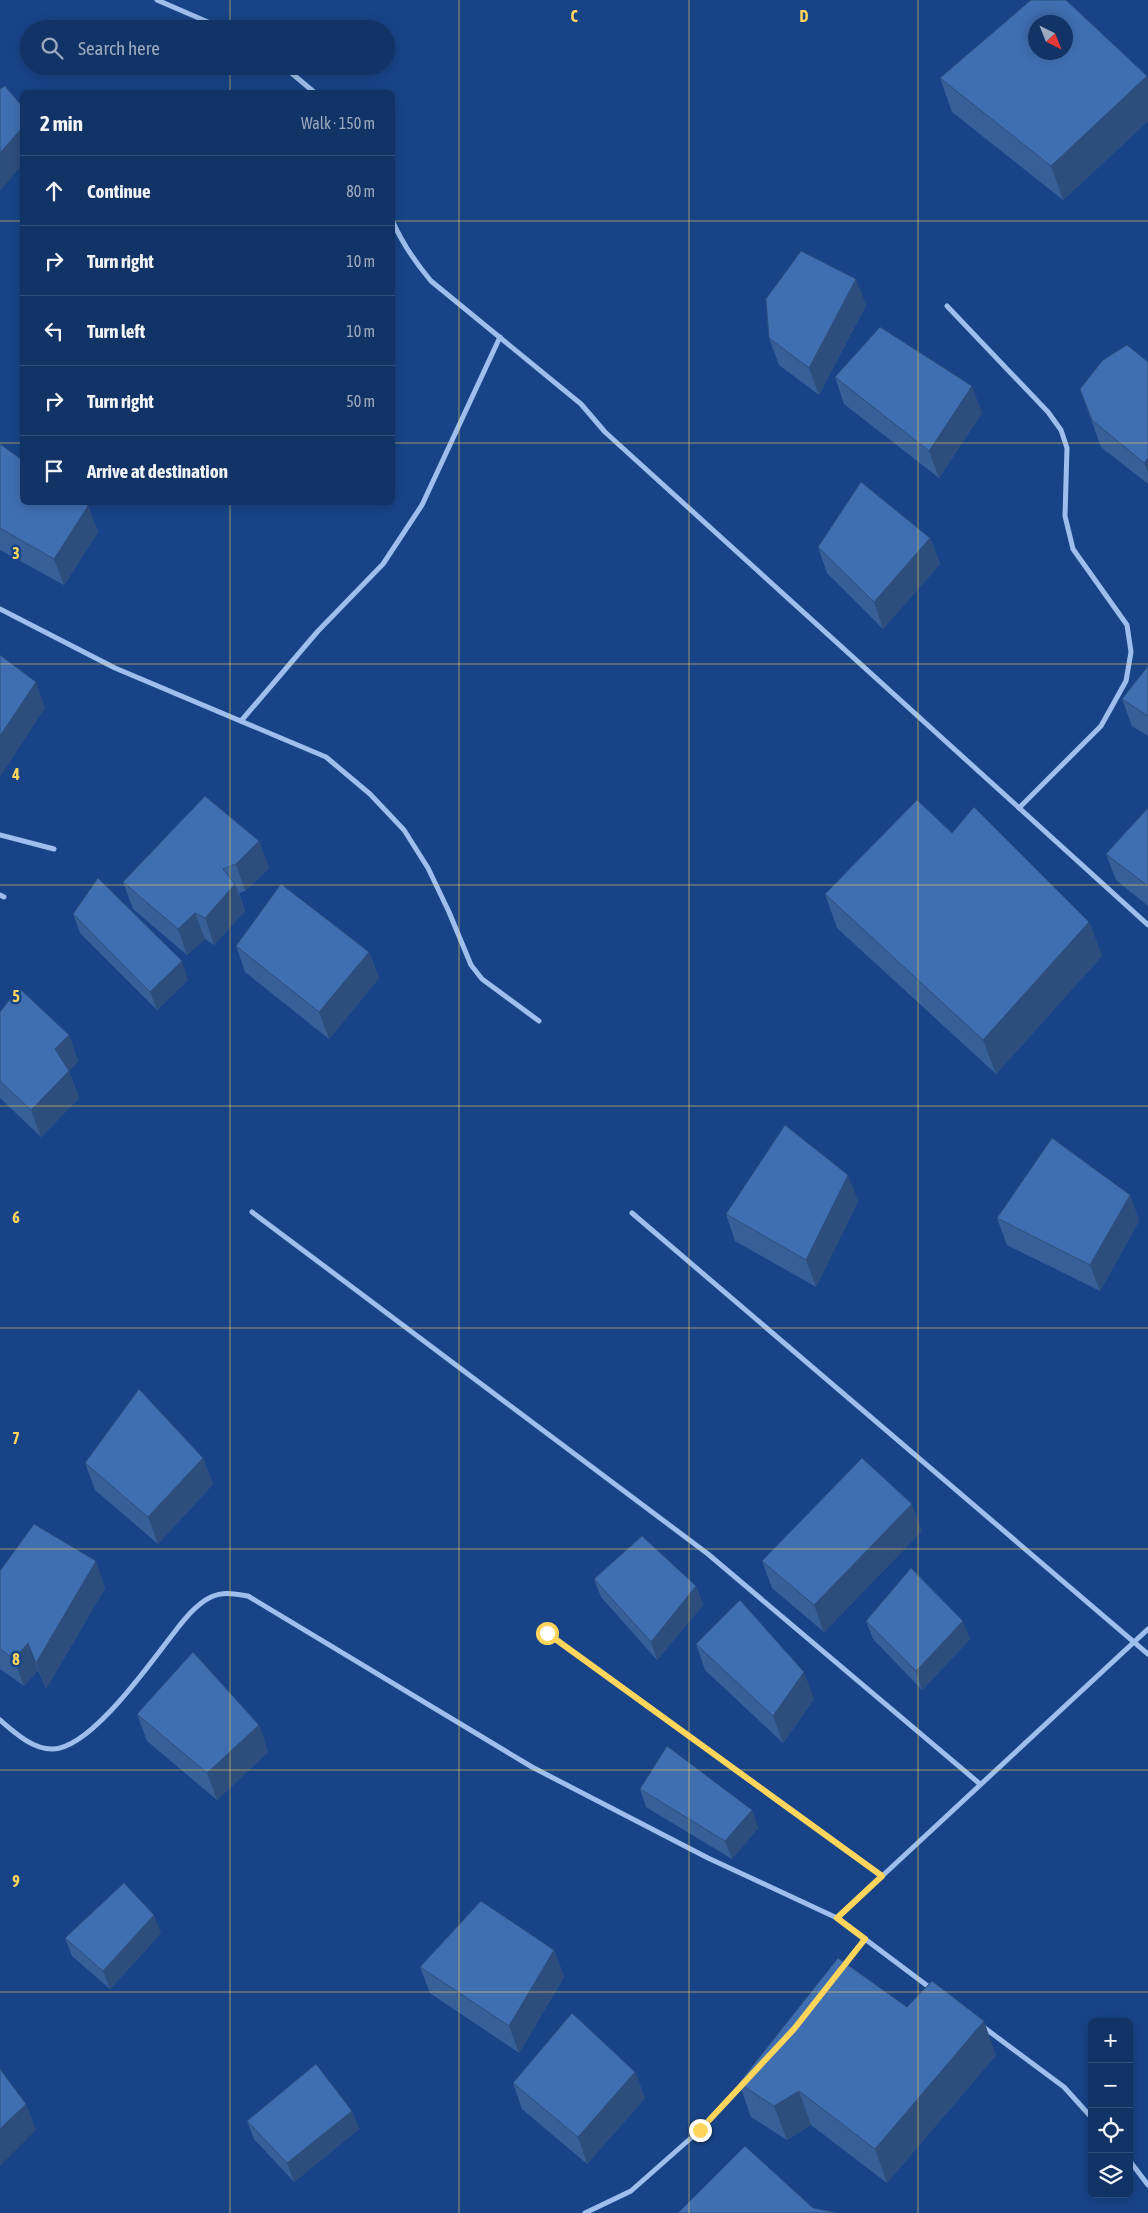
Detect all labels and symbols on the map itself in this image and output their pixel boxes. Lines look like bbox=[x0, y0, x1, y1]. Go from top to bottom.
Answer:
text: C bbox=[570, 7, 578, 25]
text: D bbox=[800, 7, 809, 25]
north arrow bbox=[1028, 15, 1073, 60]
text: 3 bbox=[12, 544, 20, 562]
text: 4 bbox=[11, 765, 20, 783]
text: 5 bbox=[12, 987, 20, 1005]
text: 6 bbox=[12, 1208, 20, 1226]
text: 7 bbox=[12, 1429, 20, 1447]
route start bbox=[536, 1622, 559, 1645]
text: 8 bbox=[12, 1650, 20, 1668]
text: 9 bbox=[12, 1872, 20, 1890]
route end bbox=[689, 2119, 712, 2142]

